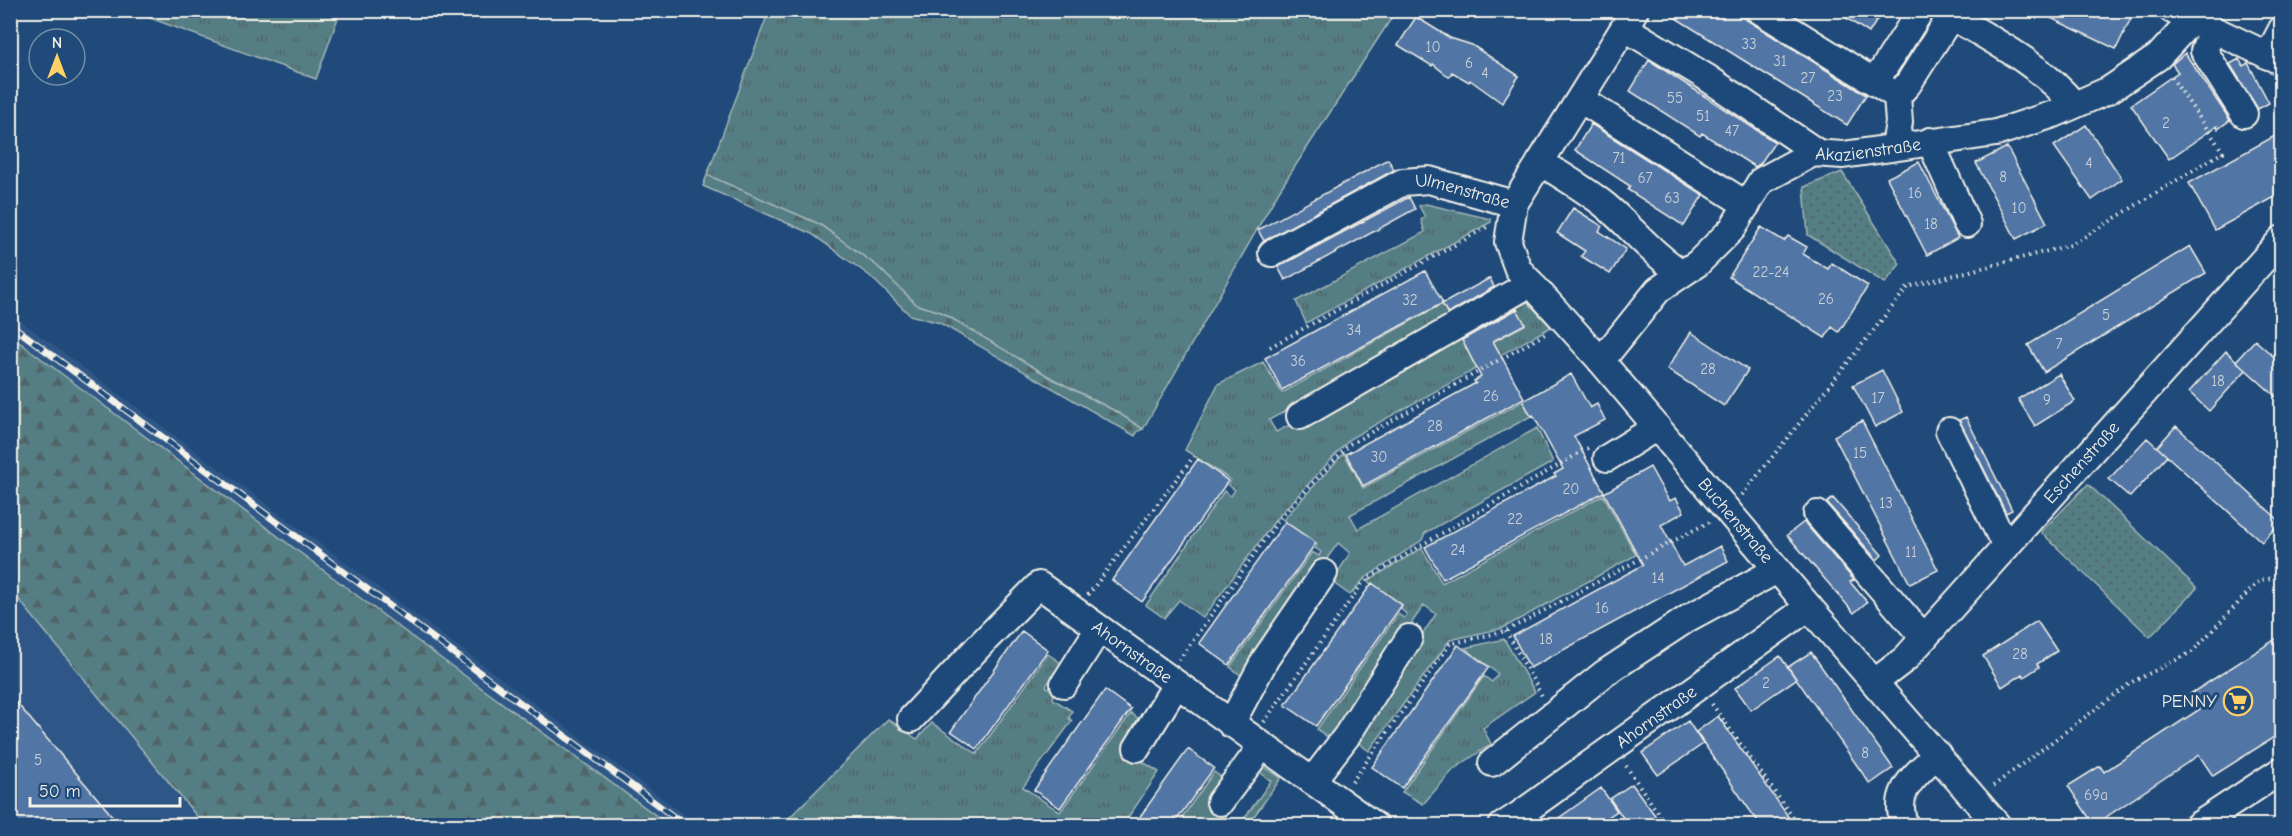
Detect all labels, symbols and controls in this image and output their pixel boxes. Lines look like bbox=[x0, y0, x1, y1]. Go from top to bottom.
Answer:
north arrow bbox=[27, 27, 87, 87]
text: N bbox=[52, 34, 62, 52]
house number: 33 bbox=[1741, 35, 1757, 53]
house number: 10 bbox=[1425, 38, 1441, 56]
house number: 31 bbox=[1773, 52, 1787, 70]
house number: 6 bbox=[1465, 54, 1473, 72]
house number: 4 bbox=[1481, 64, 1489, 82]
house number: 27 bbox=[1801, 69, 1815, 87]
house number: 23 bbox=[1827, 87, 1843, 105]
house number: 55 bbox=[1667, 89, 1683, 107]
house number: 51 bbox=[1696, 107, 1710, 125]
house number: 2 bbox=[2162, 114, 2170, 132]
house number: 47 bbox=[1725, 122, 1739, 140]
street label: Akazienstraße bbox=[1815, 133, 1922, 166]
house number: 71 bbox=[1612, 149, 1626, 167]
house number: 4 bbox=[2085, 154, 2093, 172]
house number: 8 bbox=[1999, 168, 2007, 186]
house number: 67 bbox=[1637, 169, 1653, 187]
street label: Ulmenstraße bbox=[1414, 170, 1512, 213]
house number: 16 bbox=[1908, 184, 1922, 202]
house number: 63 bbox=[1664, 189, 1680, 207]
house number: 10 bbox=[2011, 199, 2027, 217]
house number: 18 bbox=[1924, 215, 1938, 233]
house number: 22-24 bbox=[1753, 263, 1789, 281]
house number: 26 bbox=[1818, 290, 1834, 308]
house number: 32 bbox=[1402, 291, 1418, 309]
house number: 5 bbox=[2102, 306, 2110, 324]
house number: 34 bbox=[1347, 321, 1361, 339]
house number: 7 bbox=[2055, 335, 2063, 353]
house number: 36 bbox=[1290, 352, 1306, 370]
house number: 28 bbox=[1700, 360, 1716, 378]
house number: 18 bbox=[2211, 372, 2225, 390]
house number: 26 bbox=[1483, 387, 1499, 405]
house number: 17 bbox=[1871, 389, 1885, 407]
house number: 9 bbox=[2043, 391, 2051, 409]
house number: 28 bbox=[1427, 417, 1443, 435]
street label: Eschenstraße bbox=[2039, 417, 2124, 508]
house number: 15 bbox=[1853, 444, 1867, 462]
house number: 30 bbox=[1371, 448, 1387, 466]
street label: Buchenstraße bbox=[1694, 474, 1778, 567]
house number: 20 bbox=[1563, 480, 1579, 498]
house number: 13 bbox=[1879, 494, 1893, 512]
house number: 22 bbox=[1507, 510, 1523, 528]
house number: 24 bbox=[1450, 541, 1466, 559]
house number: 11 bbox=[1905, 543, 1917, 561]
house number: 14 bbox=[1651, 569, 1665, 587]
house number: 16 bbox=[1595, 599, 1609, 617]
street label: Ahornstraße bbox=[1088, 616, 1177, 688]
house number: 18 bbox=[1539, 630, 1553, 648]
house number: 28 bbox=[2012, 645, 2028, 663]
house number: 2 bbox=[1762, 674, 1770, 692]
street label: Ahornstraße bbox=[1612, 681, 1700, 753]
supermarket icon: PENNY bbox=[2222, 685, 2254, 717]
place label: PENNY bbox=[2162, 691, 2217, 712]
house number: 8 bbox=[1861, 744, 1869, 762]
house number: 5 bbox=[34, 751, 42, 769]
scale bar bbox=[30, 770, 180, 808]
text: 50 m bbox=[39, 781, 81, 802]
house number: 69a bbox=[2084, 786, 2108, 804]

